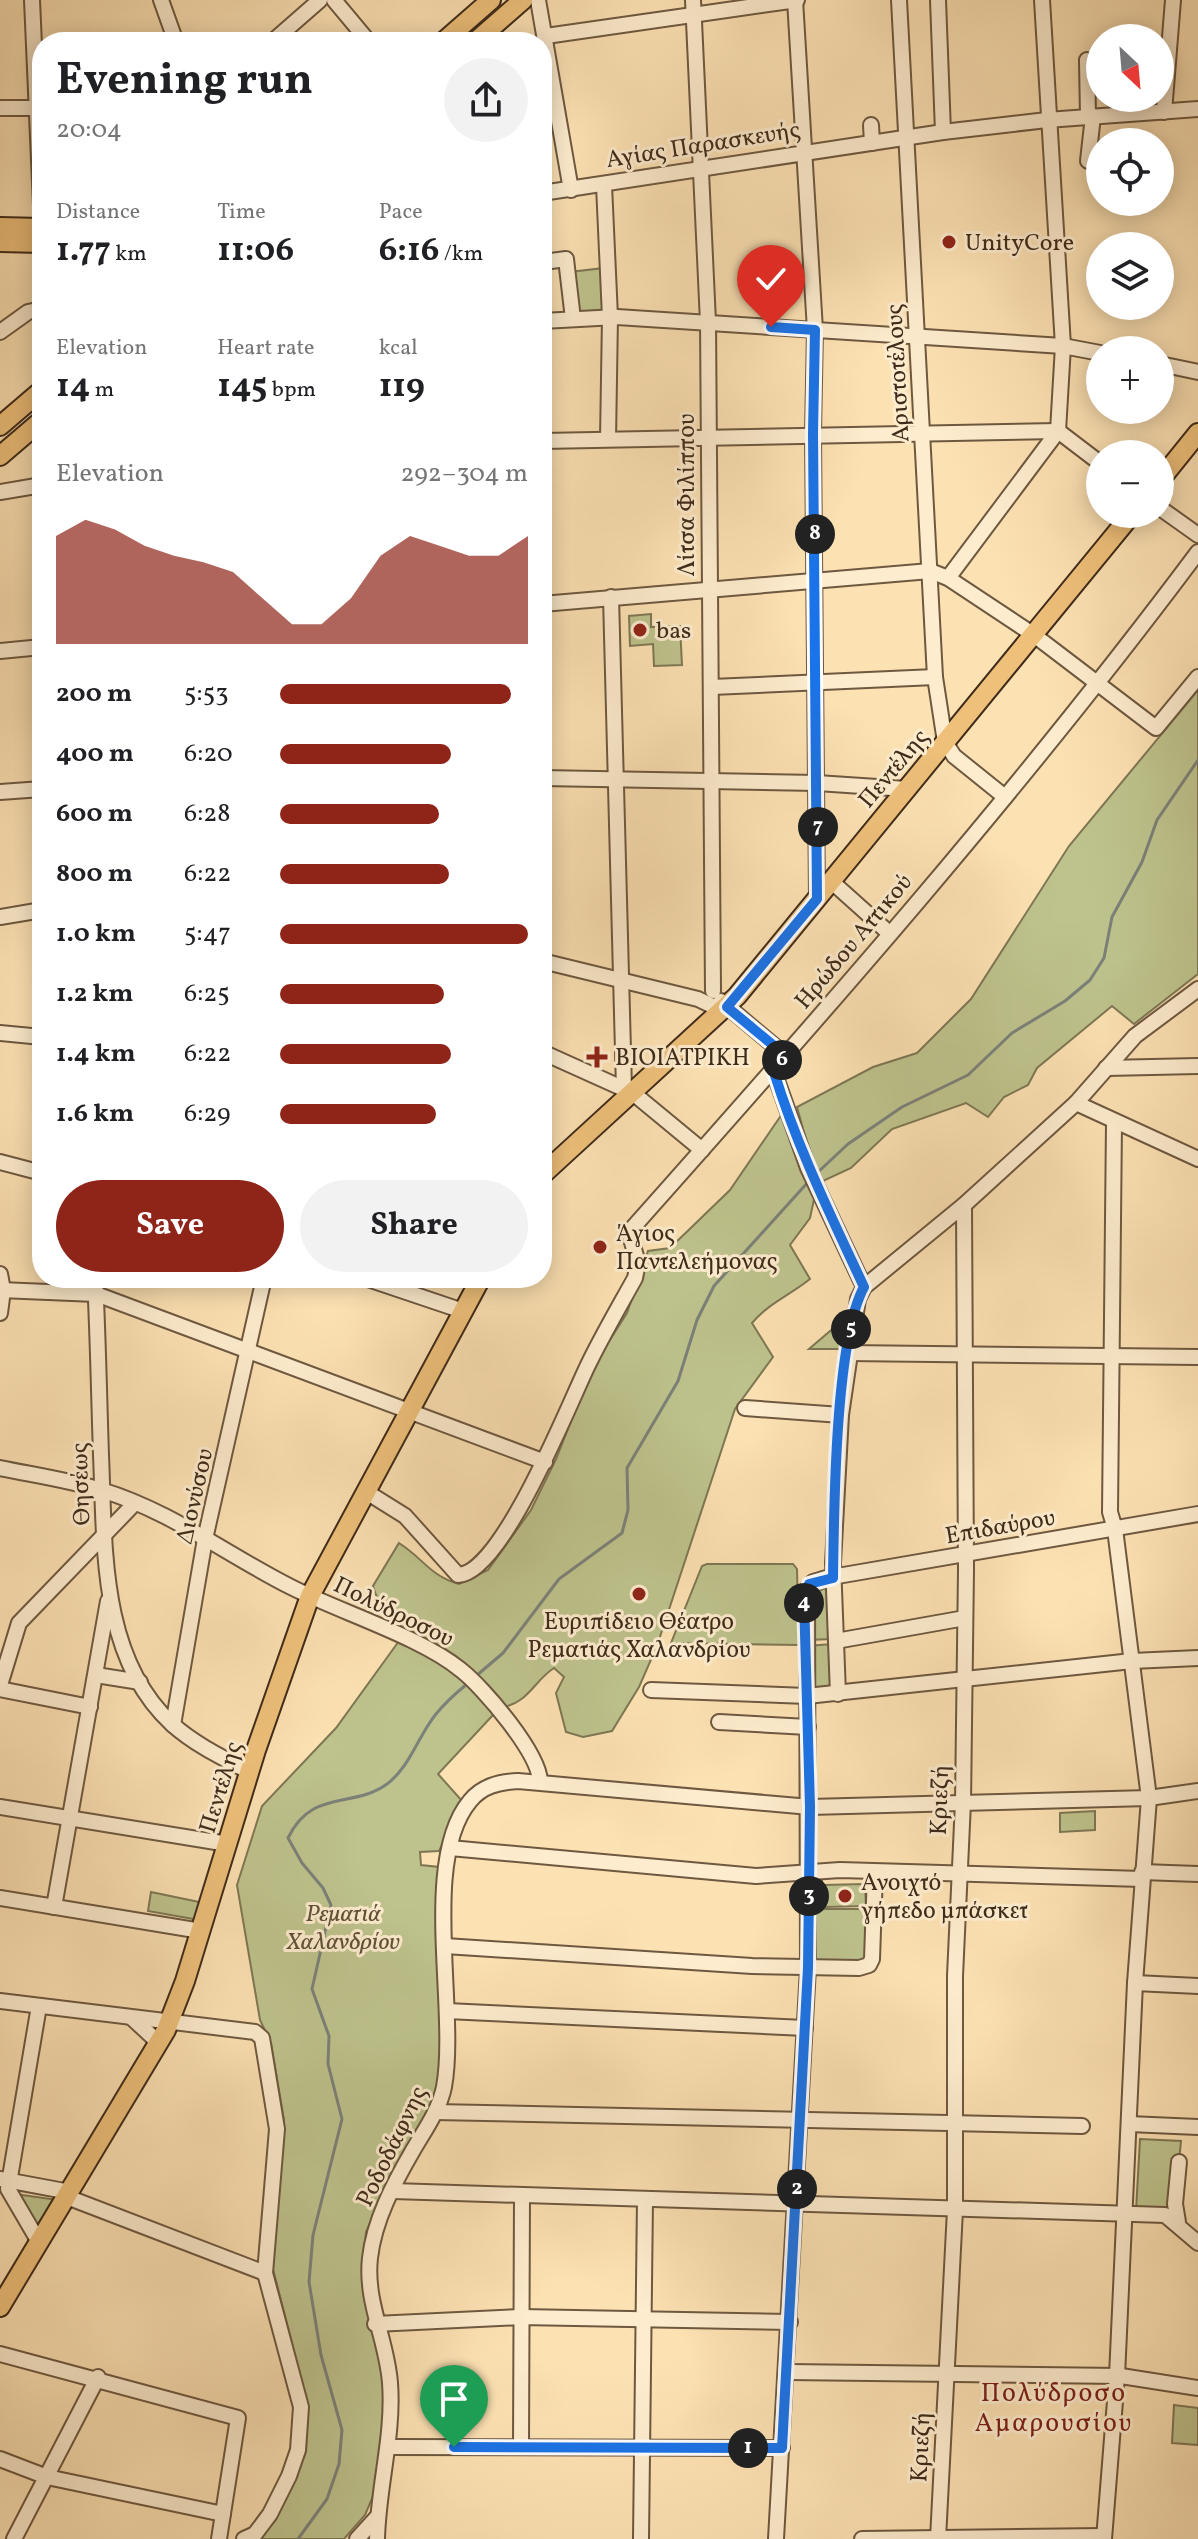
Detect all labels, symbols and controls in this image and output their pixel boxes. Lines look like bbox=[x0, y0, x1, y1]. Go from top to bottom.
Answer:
north arrow bbox=[1086, 24, 1174, 112]
map controls bbox=[1086, 24, 1174, 528]
text: Evening run bbox=[56, 51, 313, 112]
button: share bbox=[444, 58, 528, 142]
text: 20:04 bbox=[56, 112, 122, 148]
street label: Αγίας Παρασκευής bbox=[604, 114, 803, 178]
button: locate bbox=[1086, 128, 1174, 216]
text: Distance bbox=[56, 197, 140, 228]
text: Time bbox=[217, 197, 266, 228]
text: Pace bbox=[379, 197, 423, 228]
place label: UnityCore bbox=[965, 227, 1074, 261]
text: 1.77 bbox=[56, 228, 111, 275]
text: 11:06 bbox=[217, 228, 294, 275]
text: 6:16 bbox=[379, 228, 439, 275]
button: layers bbox=[1086, 232, 1174, 320]
marker: UnityCore bbox=[940, 233, 958, 251]
text: km bbox=[111, 239, 147, 270]
text: /km bbox=[439, 239, 483, 270]
pin bbox=[737, 245, 805, 327]
icon: check bbox=[749, 257, 793, 301]
street label: Αριστοτέλους bbox=[878, 303, 920, 443]
text: Elevation bbox=[56, 333, 147, 364]
text: Heart rate bbox=[217, 333, 314, 364]
text: kcal bbox=[379, 333, 418, 364]
button: + bbox=[1086, 336, 1174, 424]
text: 14 bbox=[56, 364, 90, 411]
text: 145 bbox=[217, 364, 267, 411]
text: 119 bbox=[379, 364, 425, 411]
text: m bbox=[90, 375, 114, 406]
text: bpm bbox=[267, 375, 316, 406]
street label: Λίτσα Φιλίππου bbox=[671, 414, 705, 576]
button: − bbox=[1086, 440, 1174, 528]
text: Elevation bbox=[56, 456, 164, 492]
text: 292–304 m bbox=[401, 456, 528, 492]
pin: 8 bbox=[795, 514, 835, 554]
text: 8 bbox=[809, 518, 821, 549]
place label: bas bbox=[656, 615, 691, 649]
marker: bas bbox=[631, 621, 649, 639]
text: 200 m bbox=[56, 676, 132, 712]
text: 5:53 bbox=[184, 676, 229, 712]
street label: Πεντέλης bbox=[851, 722, 938, 816]
text: 400 m bbox=[56, 736, 134, 772]
text: 6:20 bbox=[184, 736, 233, 772]
text: 600 m bbox=[56, 796, 133, 832]
text: 6:28 bbox=[184, 796, 230, 832]
pin: 7 bbox=[798, 807, 838, 847]
text: 7 bbox=[813, 811, 823, 842]
text: 800 m bbox=[56, 856, 133, 892]
text: 6:22 bbox=[184, 856, 231, 892]
street label: Ηρώδου Αττικού bbox=[788, 867, 921, 1017]
text: 1.0 km bbox=[56, 916, 136, 952]
text: 5:47 bbox=[184, 916, 231, 952]
text: 1.2 km bbox=[56, 976, 133, 1012]
text: 6:25 bbox=[184, 976, 230, 1012]
text: 1.4 km bbox=[56, 1036, 136, 1072]
text: 6:22 bbox=[184, 1036, 231, 1072]
pin: 6 bbox=[762, 1040, 802, 1080]
place label: ΒΙΟΙΑΤΡΙΚΗ bbox=[615, 1042, 750, 1076]
text: 6 bbox=[776, 1044, 788, 1075]
marker: ΒΙΟΙΑΤΡΙΚΗ bbox=[586, 1046, 608, 1068]
text: 1.6 km bbox=[56, 1096, 134, 1132]
text: 6:29 bbox=[184, 1096, 231, 1132]
button: Save bbox=[56, 1180, 284, 1272]
button: Share bbox=[300, 1180, 528, 1272]
place label: Άγιος Παντελεήμονας bbox=[616, 1218, 778, 1280]
marker: Άγιος Παντελεήμονας bbox=[591, 1238, 609, 1256]
pin: 5 bbox=[831, 1309, 871, 1349]
text: 5 bbox=[846, 1313, 856, 1344]
street label: Θησέως bbox=[64, 1442, 100, 1526]
street label: Διονύσου bbox=[168, 1445, 223, 1547]
street label: Επιδαύρου bbox=[943, 1502, 1058, 1554]
street label: Πολύδροσου bbox=[327, 1569, 459, 1657]
pin: 4 bbox=[784, 1583, 824, 1623]
marker: Ευριπίδειο Θέατρο Ρεματιάς Χαλανδρίου bbox=[630, 1585, 648, 1603]
text: 4 bbox=[797, 1587, 811, 1618]
place label: Ευριπίδειο Θέατρο Ρεματιάς Χαλανδρίου bbox=[528, 1606, 750, 1668]
street label: Πεντέλης bbox=[192, 1737, 252, 1838]
street label: Κριεζή bbox=[923, 1764, 959, 1836]
place label: Ανοιχτό γήπεδο μπάσκετ bbox=[861, 1867, 1028, 1929]
pin: 3 bbox=[789, 1876, 829, 1916]
text: 3 bbox=[803, 1880, 815, 1911]
marker: Ανοιχτό γήπεδο μπάσκετ bbox=[836, 1887, 854, 1905]
park label: Ρεματιά Χαλανδρίου bbox=[285, 1898, 400, 1960]
street label: Ροδοδάφνης bbox=[349, 2081, 437, 2213]
pin: 2 bbox=[777, 2169, 817, 2209]
text: 2 bbox=[791, 2173, 803, 2204]
pin bbox=[420, 2365, 488, 2447]
district label: Πολύδροσο Αμαρουσίου bbox=[975, 2376, 1133, 2442]
icon: arrive bbox=[432, 2377, 476, 2421]
street label: Κριεζή bbox=[903, 2411, 941, 2483]
pin: 1 bbox=[728, 2428, 768, 2468]
text: 1 bbox=[744, 2432, 752, 2463]

